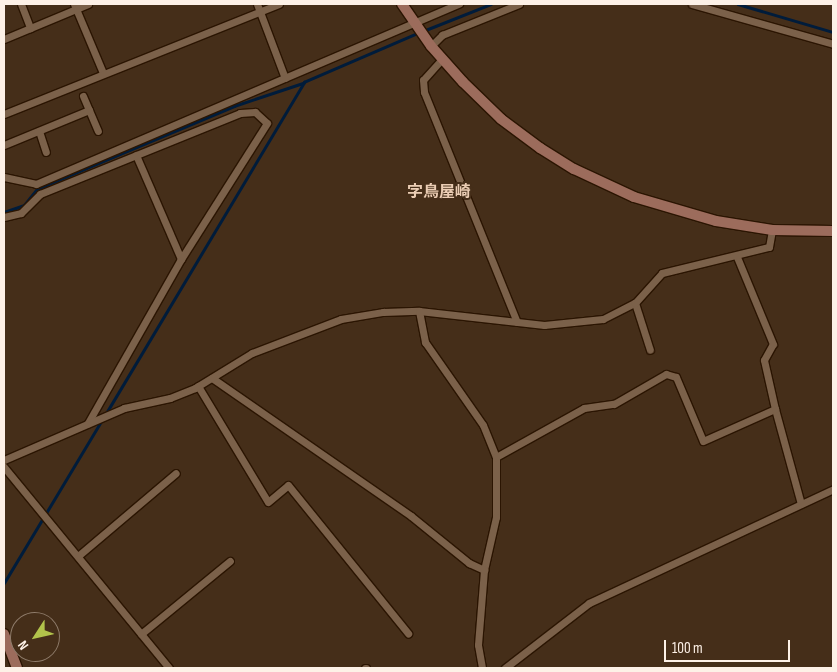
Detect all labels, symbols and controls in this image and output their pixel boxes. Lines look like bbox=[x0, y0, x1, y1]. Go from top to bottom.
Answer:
district label: 字鳥屋崎 bbox=[407, 183, 471, 203]
north arrow bbox=[10, 612, 60, 662]
scale bar bbox=[667, 630, 793, 662]
text: N bbox=[14, 637, 32, 653]
text: 100 m bbox=[672, 639, 703, 658]

